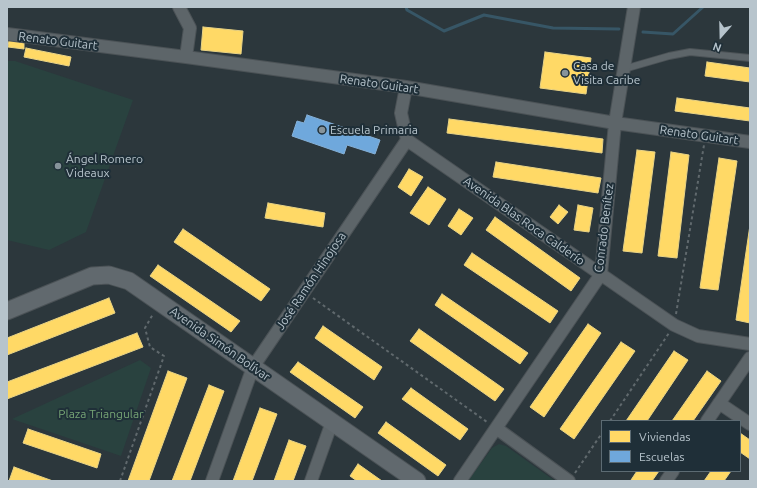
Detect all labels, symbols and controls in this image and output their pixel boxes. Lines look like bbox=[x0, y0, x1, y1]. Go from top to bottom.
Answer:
north arrow bbox=[701, 16, 741, 56]
street label: Renato Guitart bbox=[18, 29, 98, 53]
text: N bbox=[711, 40, 723, 54]
place label: Casa de Visita Caribe bbox=[573, 59, 640, 87]
marker: Casa de Visita Caribe bbox=[560, 68, 570, 78]
street label: Renato Guitart bbox=[339, 71, 419, 97]
street label: Renato Guitart bbox=[659, 122, 739, 148]
place label: Escuela Primaria bbox=[330, 123, 418, 137]
marker: Escuela Primaria bbox=[317, 125, 327, 135]
place label: Ángel Romero Videaux bbox=[66, 152, 143, 180]
marker: Ángel Romero Videaux bbox=[53, 161, 63, 171]
street label: Avenida Blas Roca Calderío bbox=[461, 174, 587, 268]
street label: Conrado Benítez bbox=[591, 183, 617, 273]
street label: José Ramón Hinojosa bbox=[273, 229, 349, 333]
street label: Avenida Simón Bolívar bbox=[167, 304, 273, 384]
park label: Plaza Triangular bbox=[58, 407, 144, 421]
legend bbox=[601, 420, 741, 472]
text: Viviendas bbox=[639, 430, 691, 443]
text: Escuelas bbox=[639, 450, 685, 463]

